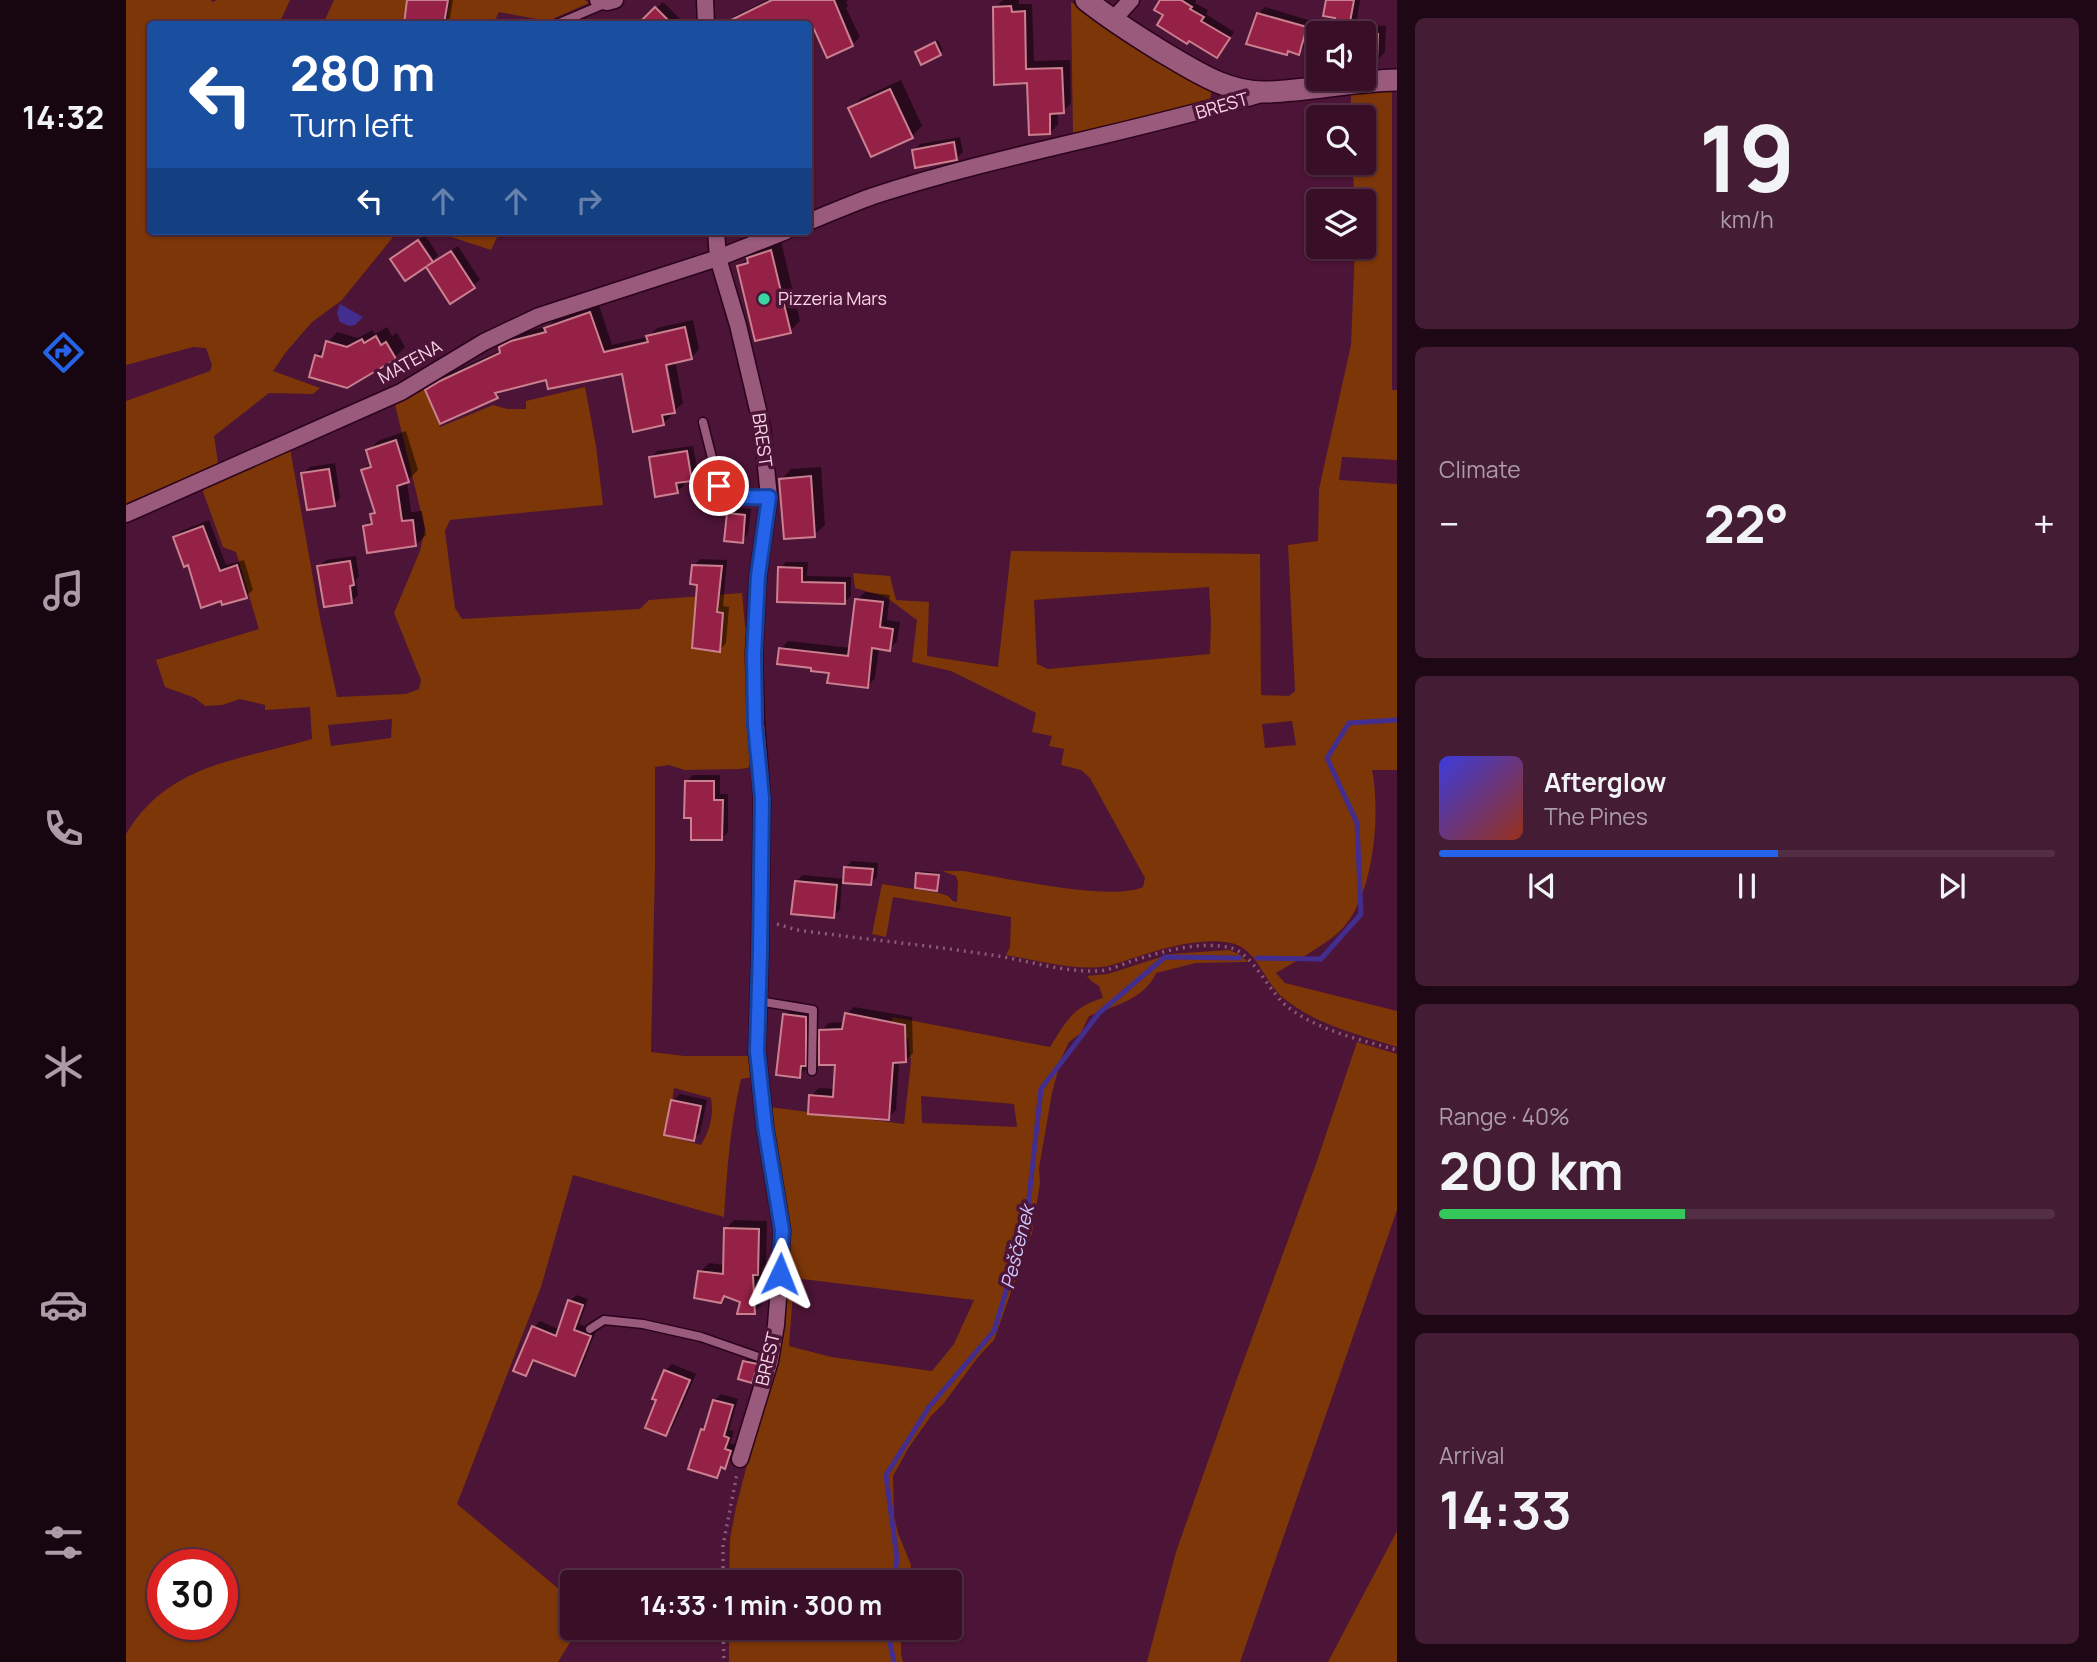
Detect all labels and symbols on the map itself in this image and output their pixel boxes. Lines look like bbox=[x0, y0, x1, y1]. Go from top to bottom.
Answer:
street label: BREST bbox=[1192, 86, 1251, 124]
place label: Pizzeria Mars bbox=[778, 286, 887, 310]
marker: Pizzeria Mars bbox=[756, 291, 772, 307]
street label: MATENA bbox=[373, 333, 447, 389]
street label: BREST bbox=[747, 411, 779, 469]
pin bbox=[689, 456, 749, 516]
water label: Peščenek bbox=[994, 1200, 1041, 1292]
position arrow bbox=[743, 1237, 817, 1311]
street label: BREST bbox=[749, 1330, 785, 1388]
speed limit sign: 30 bbox=[147, 1549, 238, 1640]

